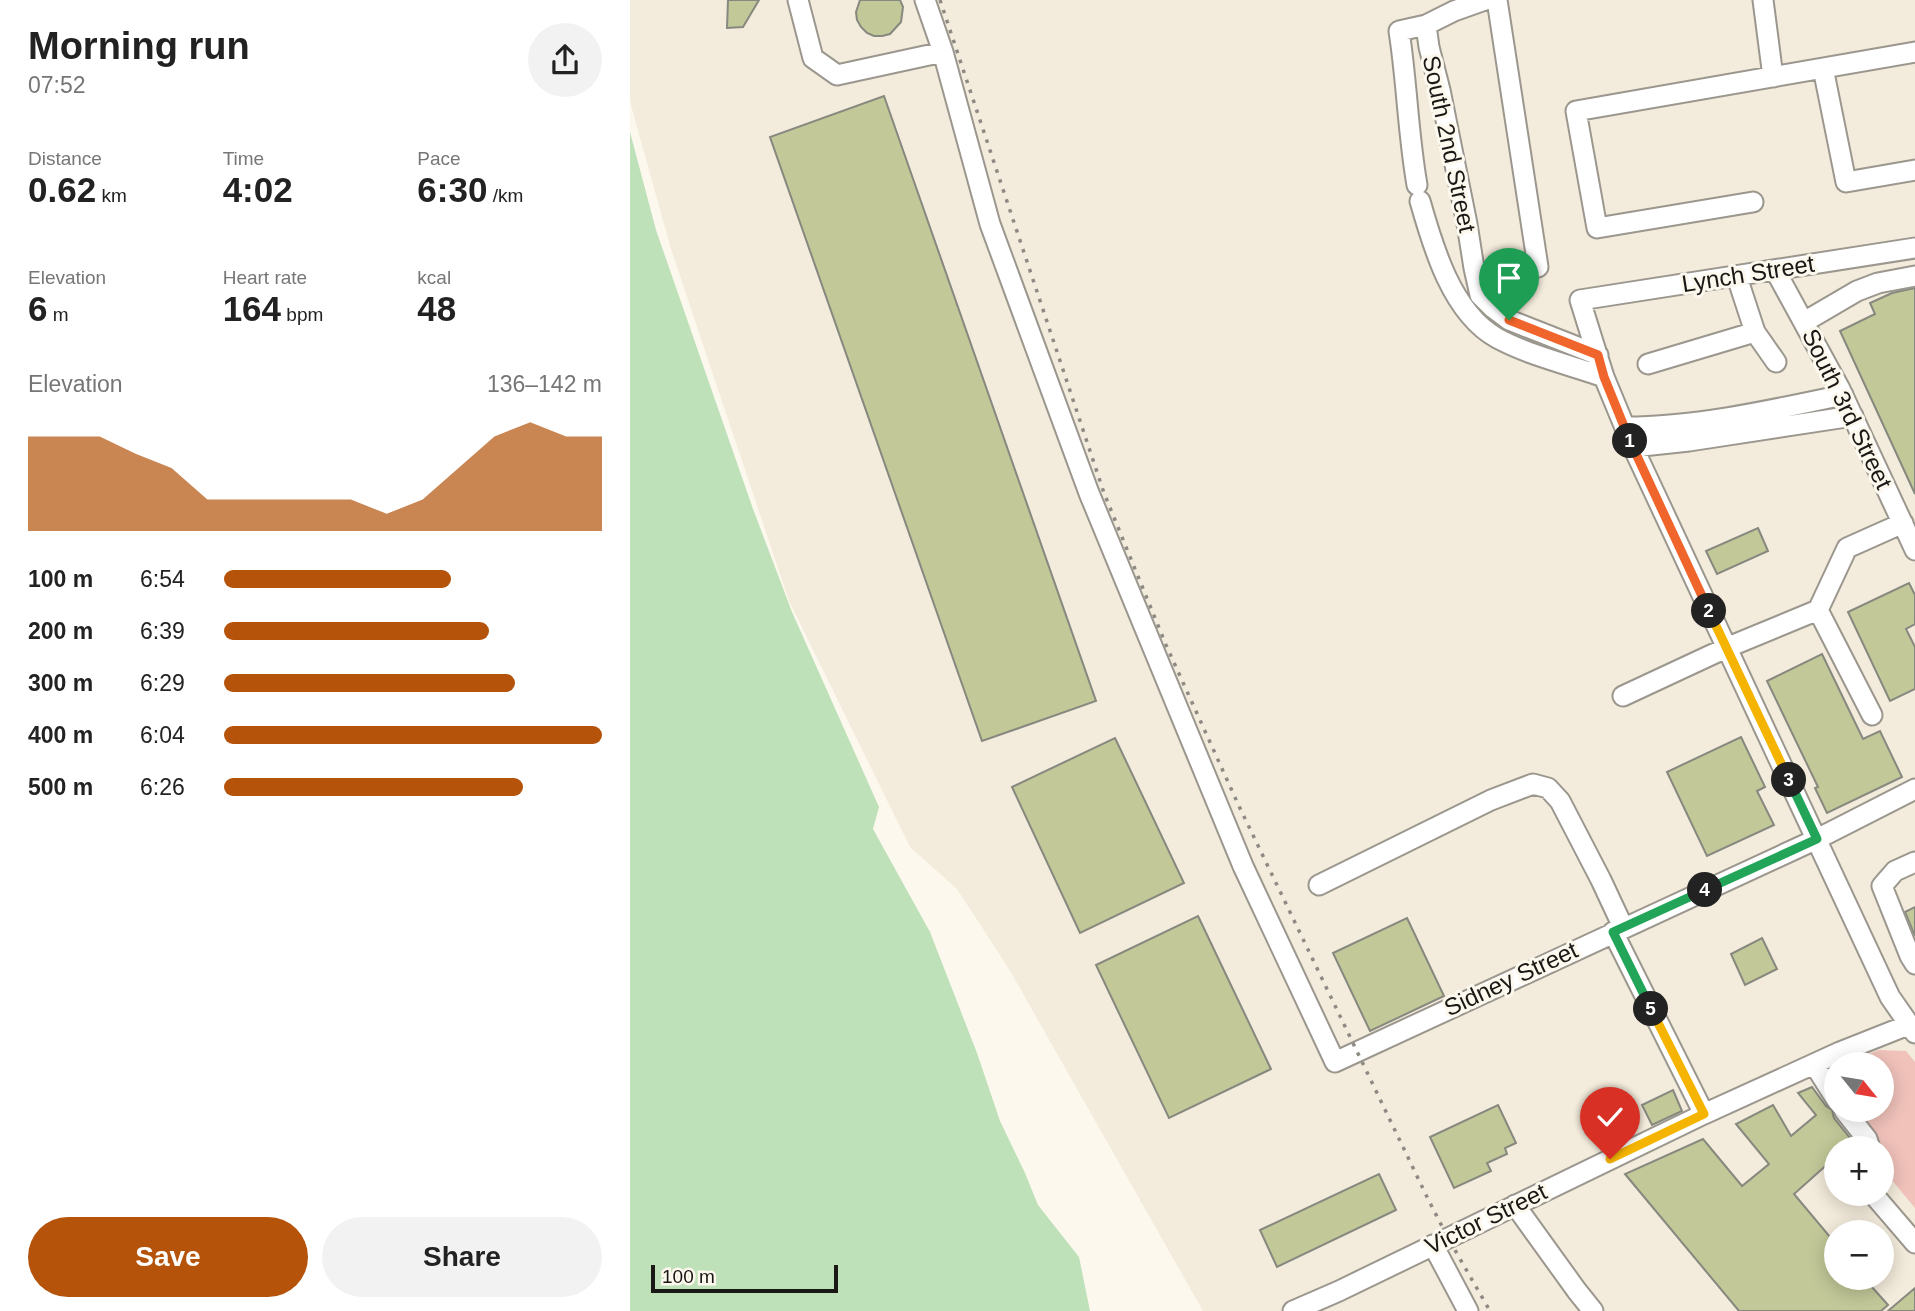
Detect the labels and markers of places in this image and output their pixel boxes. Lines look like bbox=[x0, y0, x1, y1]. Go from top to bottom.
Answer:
pin bbox=[1479, 248, 1539, 320]
pin: 1 bbox=[1612, 424, 1648, 458]
pin: 2 bbox=[1692, 594, 1726, 628]
pin: 3 bbox=[1772, 762, 1806, 798]
pin: 4 bbox=[1688, 872, 1722, 908]
pin: 5 bbox=[1634, 992, 1668, 1026]
pin bbox=[1580, 1087, 1640, 1159]

